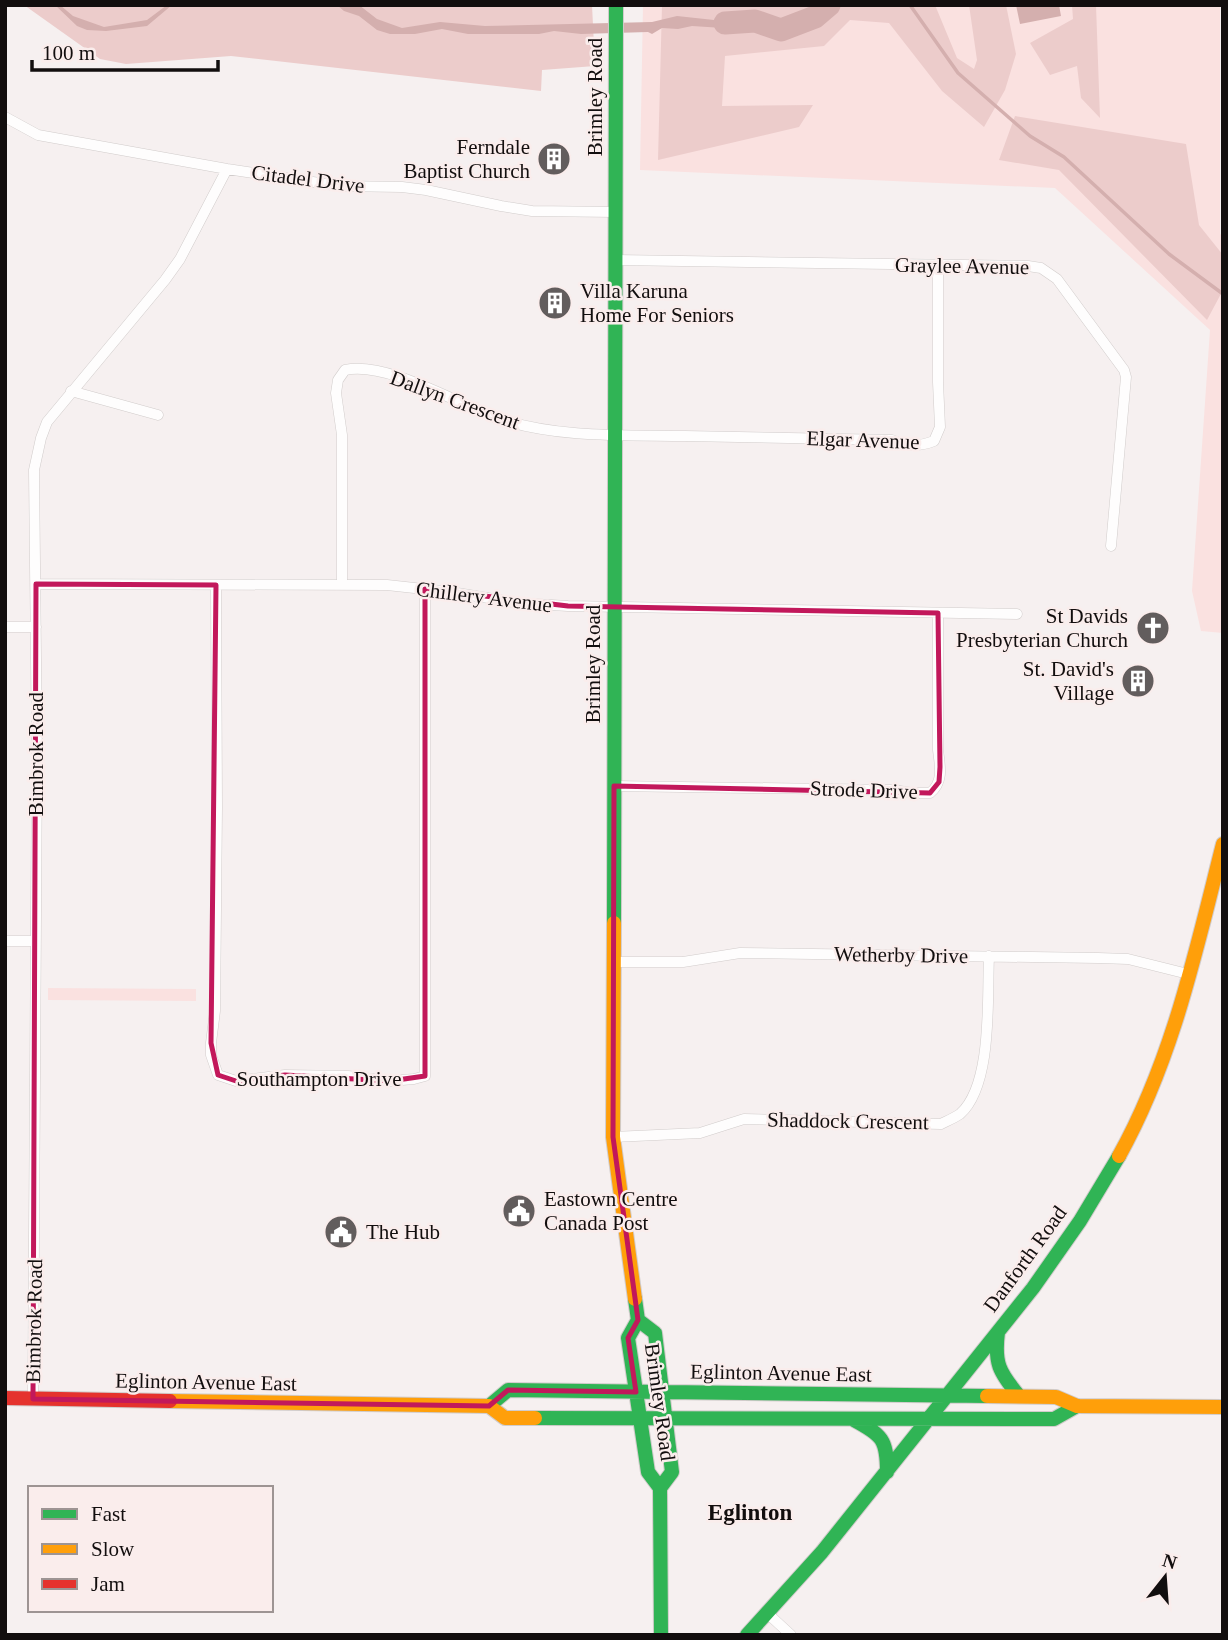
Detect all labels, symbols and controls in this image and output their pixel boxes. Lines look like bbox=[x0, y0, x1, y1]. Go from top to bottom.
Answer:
scale bar bbox=[32, 28, 217, 72]
street label: Brimley Road bbox=[583, 37, 607, 156]
text: 100 m bbox=[42, 41, 95, 65]
place label: Ferndale Baptist Church bbox=[403, 135, 530, 183]
building icon: Ferndale Baptist Church bbox=[535, 140, 573, 178]
street label: Citadel Drive bbox=[250, 160, 366, 198]
street label: Graylee Avenue bbox=[895, 253, 1029, 279]
place label: Villa Karuna Home For Seniors bbox=[580, 279, 734, 327]
building icon: Villa Karuna Home For Seniors bbox=[536, 284, 574, 322]
street label: Dallyn Crescent bbox=[387, 365, 523, 435]
street label: Elgar Avenue bbox=[806, 426, 920, 454]
street label: Chillery Avenue bbox=[415, 577, 553, 617]
street label: Brimley Road bbox=[581, 604, 605, 723]
place label: St Davids Presbyterian Church bbox=[956, 604, 1128, 652]
church icon: St Davids Presbyterian Church bbox=[1134, 609, 1172, 647]
place label: St. David's Village bbox=[1023, 657, 1114, 705]
building icon: St. David's Village bbox=[1119, 662, 1157, 700]
street label: Bimbrok Road bbox=[24, 691, 48, 816]
street label: Strode Drive bbox=[810, 776, 918, 804]
street label: Wetherby Drive bbox=[834, 942, 968, 968]
street label: Southampton Drive bbox=[236, 1067, 402, 1091]
street label: Shaddock Crescent bbox=[767, 1108, 929, 1134]
place label: Eastown Centre Canada Post bbox=[544, 1187, 678, 1235]
public building icon: Eastown Centre Canada Post bbox=[500, 1192, 538, 1230]
street label: Danforth Road bbox=[978, 1201, 1072, 1317]
public building icon: The Hub bbox=[322, 1213, 360, 1251]
place label: The Hub bbox=[366, 1220, 440, 1244]
street label: Bimbrok Road bbox=[21, 1258, 47, 1383]
street label: Brimley Road bbox=[640, 1342, 680, 1463]
street label: Eglinton Avenue East bbox=[690, 1359, 872, 1387]
street label: Eglinton Avenue East bbox=[115, 1368, 297, 1396]
legend bbox=[28, 1486, 273, 1612]
district label: Eglinton bbox=[708, 1500, 792, 1525]
text: Fast bbox=[91, 1502, 126, 1526]
text: Slow bbox=[91, 1537, 135, 1561]
north arrow bbox=[1130, 1542, 1200, 1612]
text: N bbox=[1160, 1549, 1180, 1573]
text: Jam bbox=[91, 1572, 125, 1596]

